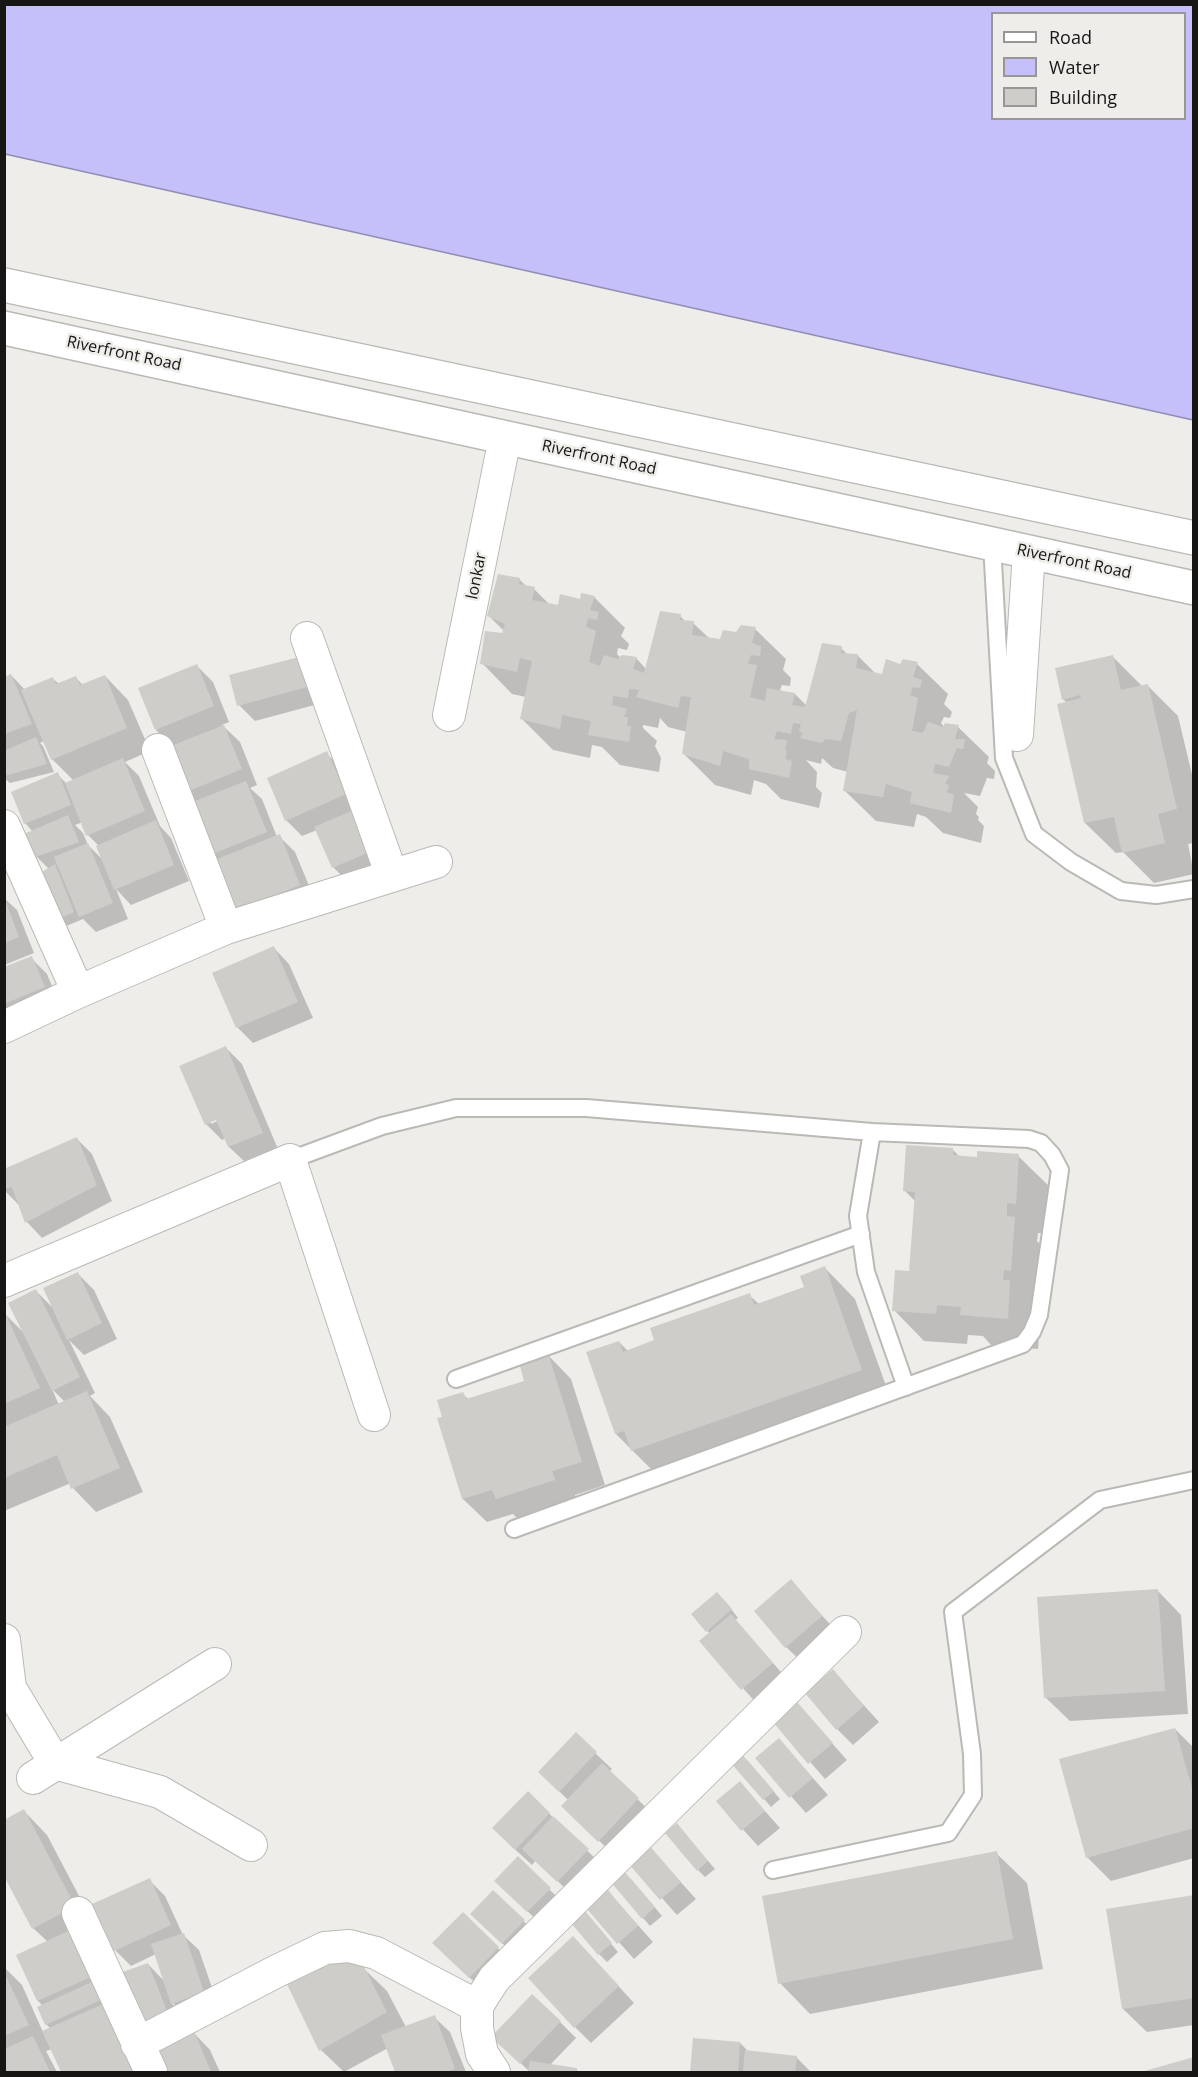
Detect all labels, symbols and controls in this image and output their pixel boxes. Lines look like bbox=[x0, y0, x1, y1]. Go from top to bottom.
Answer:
legend bbox=[991, 12, 1186, 120]
text: Road bbox=[1049, 25, 1092, 49]
text: Water bbox=[1049, 55, 1100, 79]
text: Building bbox=[1049, 85, 1117, 109]
street label: Riverfront Road bbox=[65, 332, 183, 376]
street label: Riverfront Road bbox=[540, 436, 658, 480]
street label: Riverfront Road bbox=[1015, 540, 1133, 584]
street label: lonkar bbox=[463, 551, 491, 601]

